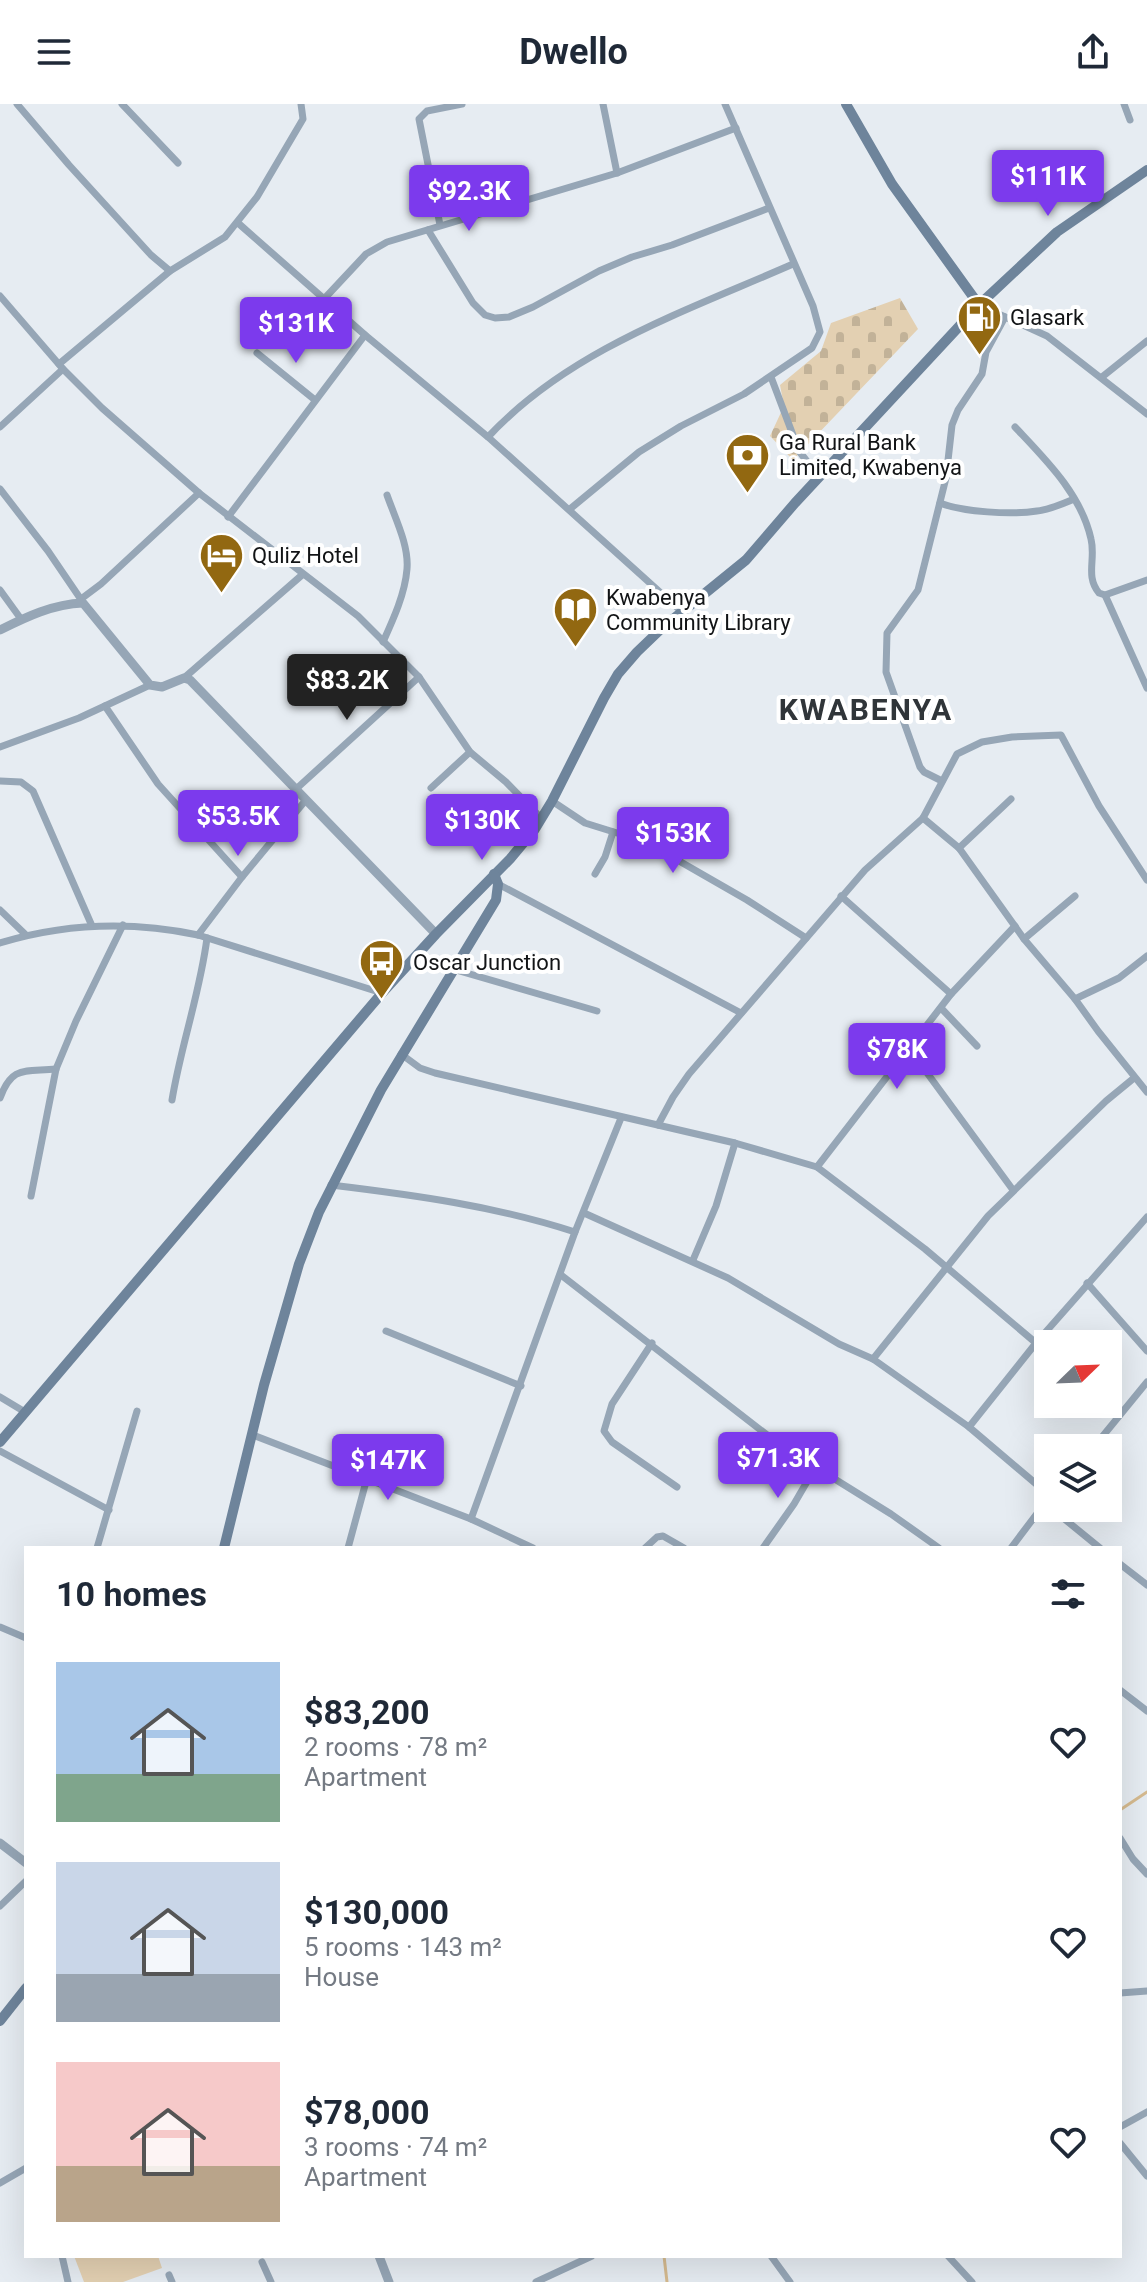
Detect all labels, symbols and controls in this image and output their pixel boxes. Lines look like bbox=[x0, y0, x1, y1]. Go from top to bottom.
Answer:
icon: menu bbox=[32, 30, 76, 74]
icon: share bbox=[1071, 30, 1115, 74]
text: Dwello bbox=[519, 31, 628, 73]
pin: $111K bbox=[992, 150, 1104, 218]
text: $111K bbox=[1010, 161, 1086, 191]
pin: $92.3K bbox=[404, 165, 534, 233]
text: $92.3K bbox=[427, 176, 511, 206]
fuel station icon: Glasark bbox=[955, 293, 1003, 356]
pin: $131K bbox=[240, 297, 352, 365]
place label: Glasark bbox=[1010, 305, 1085, 330]
text: $131K bbox=[258, 308, 334, 338]
place label: Ga Rural Bank Limited, Kwabenya bbox=[779, 430, 962, 480]
bank icon: Ga Rural Bank Limited, Kwabenya bbox=[724, 431, 772, 494]
hotel icon: Quliz Hotel bbox=[197, 531, 245, 594]
place label: Quliz Hotel bbox=[252, 543, 359, 568]
place label: Kwabenya Community Library bbox=[606, 585, 791, 635]
library icon: Kwabenya Community Library bbox=[551, 586, 599, 649]
pin: $83.2K bbox=[282, 654, 412, 722]
text: $83.2K bbox=[305, 665, 389, 695]
district label: KWABENYA bbox=[779, 692, 953, 727]
pin: $53.5K bbox=[173, 790, 303, 858]
pin: $130K bbox=[426, 794, 538, 862]
text: $53.5K bbox=[196, 801, 280, 831]
text: $130K bbox=[444, 805, 520, 835]
pin: $153K bbox=[617, 807, 729, 875]
text: $153K bbox=[635, 818, 711, 848]
bus stop icon: Oscar Junction bbox=[358, 938, 406, 1001]
place label: Oscar Junction bbox=[413, 950, 561, 975]
pin: $78K bbox=[850, 1023, 944, 1091]
text: $78K bbox=[866, 1034, 928, 1064]
north arrow bbox=[1034, 1330, 1122, 1418]
map controls bbox=[1034, 1330, 1122, 1522]
pin: $71.3K bbox=[713, 1432, 843, 1500]
pin: $147K bbox=[332, 1434, 444, 1502]
button: layers bbox=[1034, 1434, 1122, 1522]
text: $71.3K bbox=[736, 1443, 820, 1473]
text: $147K bbox=[350, 1445, 426, 1475]
icon: filters bbox=[1046, 1572, 1090, 1616]
text: 10 homes bbox=[56, 1574, 207, 1614]
text: $83,200 bbox=[304, 1692, 429, 1732]
icon: home bbox=[120, 1694, 216, 1790]
icon: heart bbox=[1046, 1720, 1090, 1764]
text: 2 rooms · 78 m² bbox=[304, 1732, 487, 1762]
text: Apartment bbox=[304, 1762, 427, 1792]
text: $130,000 bbox=[304, 1892, 449, 1932]
icon: home bbox=[120, 1894, 216, 1990]
icon: heart bbox=[1046, 1920, 1090, 1964]
text: 5 rooms · 143 m² bbox=[304, 1932, 502, 1962]
text: House bbox=[304, 1962, 379, 1992]
text: $78,000 bbox=[304, 2092, 429, 2132]
icon: home bbox=[120, 2094, 216, 2190]
icon: heart bbox=[1046, 2120, 1090, 2164]
text: 3 rooms · 74 m² bbox=[304, 2132, 487, 2162]
text: Apartment bbox=[304, 2162, 427, 2192]

